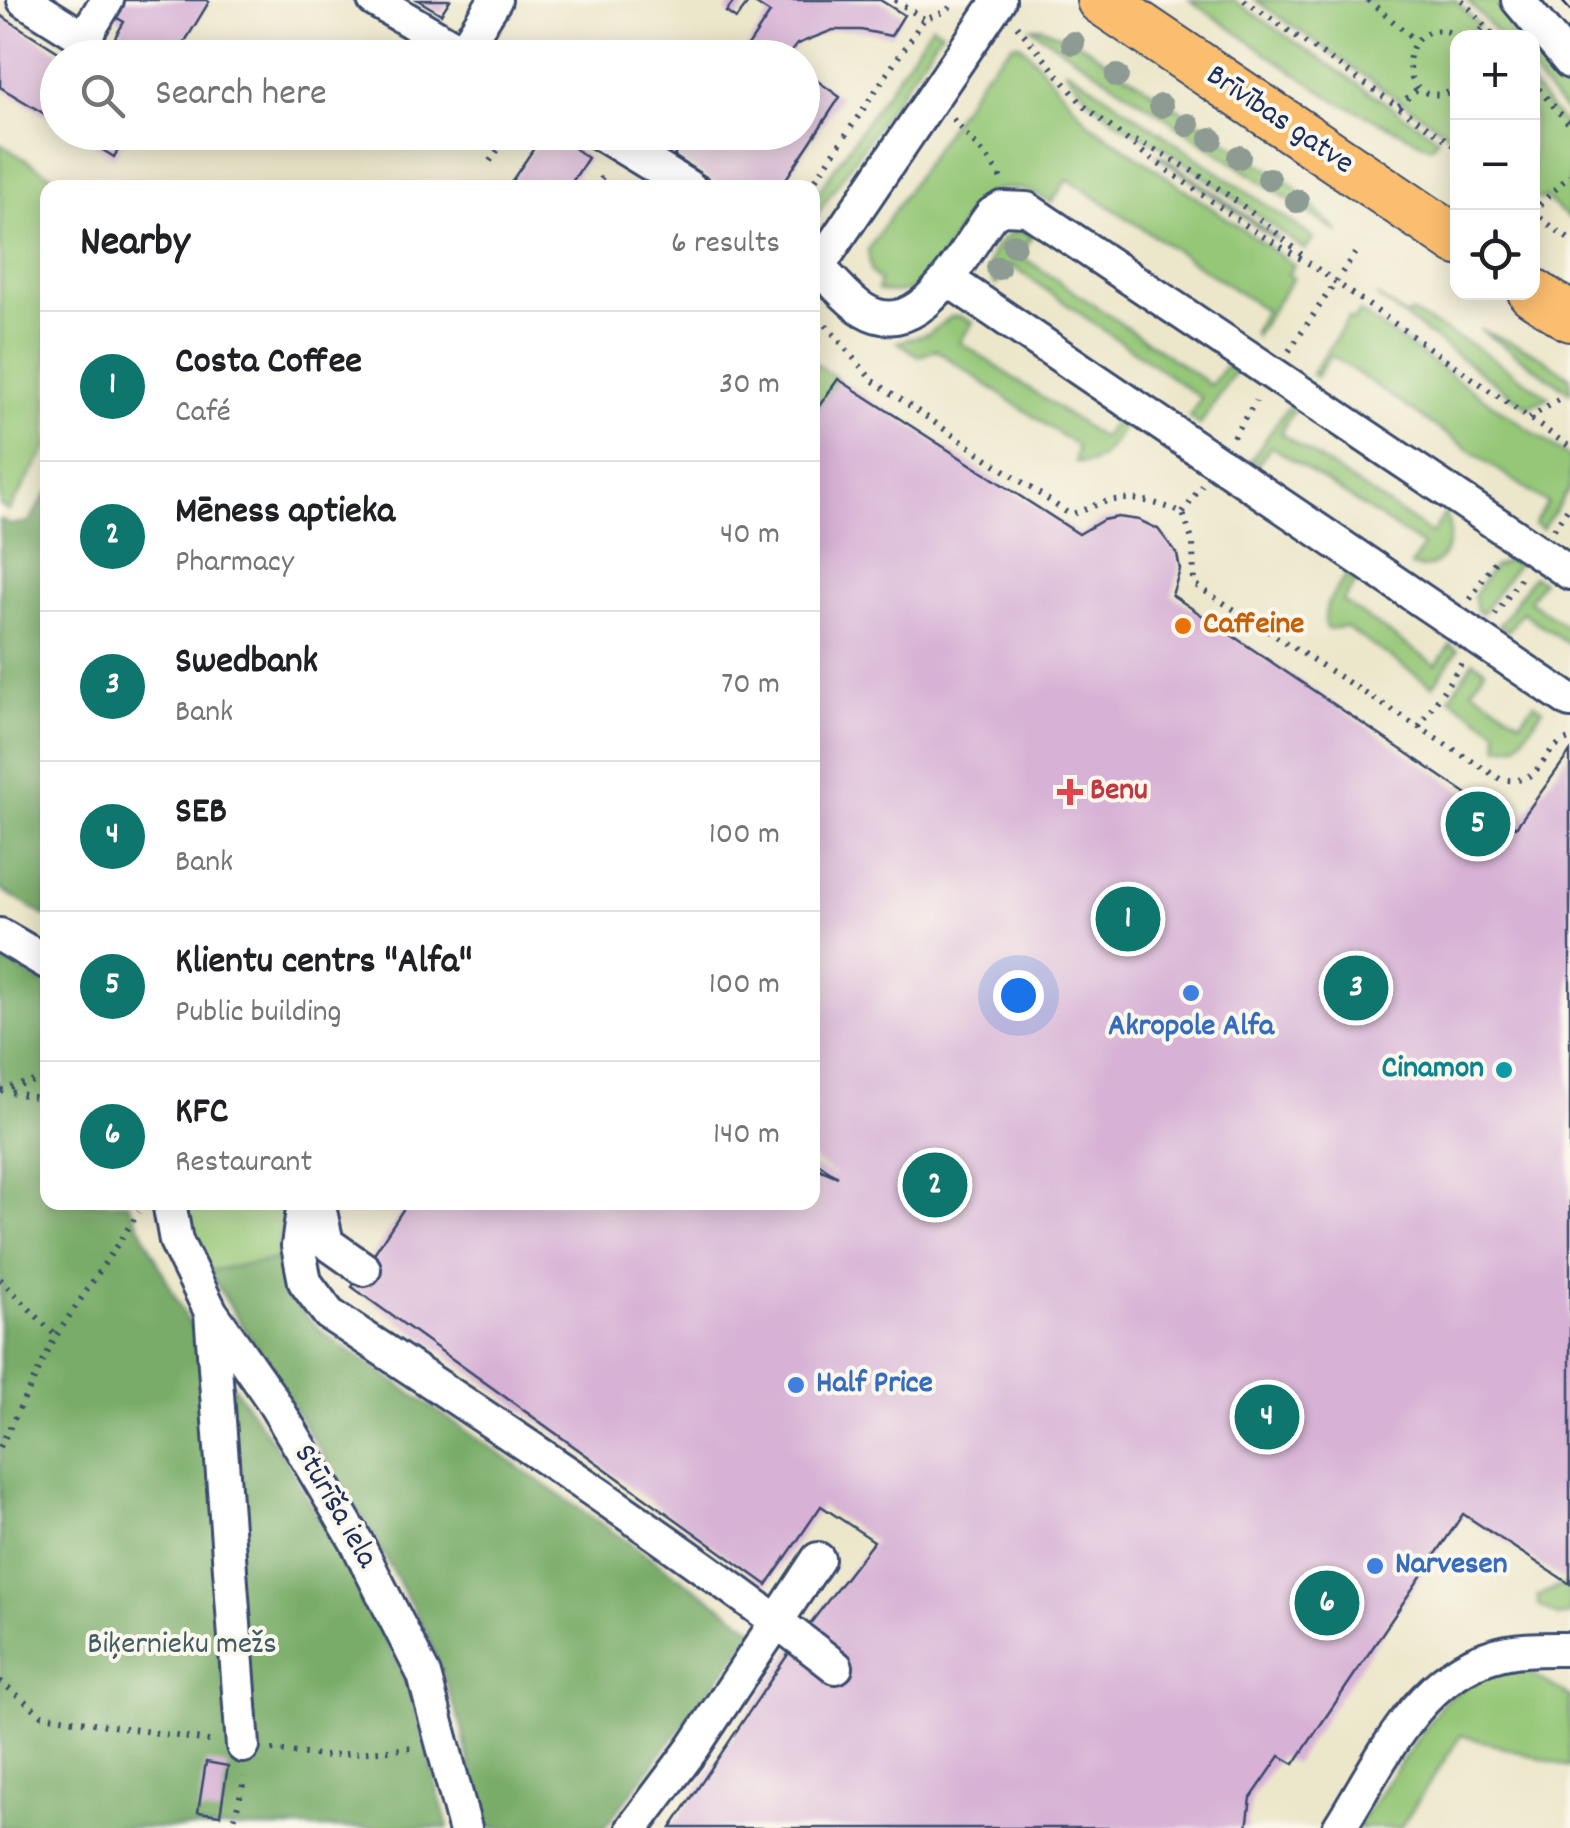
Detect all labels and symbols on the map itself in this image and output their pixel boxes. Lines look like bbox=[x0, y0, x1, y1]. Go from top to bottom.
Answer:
street label: Brīvības gatve bbox=[1196, 54, 1362, 188]
place label: Caffeine bbox=[1203, 603, 1304, 649]
marker: Caffeine bbox=[1172, 615, 1194, 637]
place label: Benu bbox=[1090, 769, 1148, 815]
marker: Benu bbox=[1059, 781, 1081, 803]
pin: 5 bbox=[1446, 786, 1510, 862]
pin: 1 bbox=[1096, 882, 1160, 956]
pin: 3 bbox=[1324, 950, 1388, 1026]
your location bbox=[993, 970, 1044, 1021]
marker: Akropole Alfa bbox=[1180, 982, 1202, 1004]
place label: Akropole Alfa bbox=[1108, 1005, 1275, 1051]
place label: Cinamon bbox=[1382, 1047, 1484, 1093]
marker: Cinamon bbox=[1493, 1059, 1515, 1081]
pin: 2 bbox=[902, 1148, 968, 1222]
place label: Half Price bbox=[816, 1362, 933, 1408]
marker: Half Price bbox=[785, 1374, 807, 1396]
pin: 4 bbox=[1234, 1380, 1300, 1454]
street label: Stūrīša iela bbox=[280, 1437, 388, 1578]
place label: Narvesen bbox=[1395, 1543, 1507, 1589]
marker: Narvesen bbox=[1364, 1555, 1386, 1577]
pin: 6 bbox=[1294, 1566, 1360, 1640]
park label: Biķernieku mežs bbox=[87, 1623, 277, 1669]

